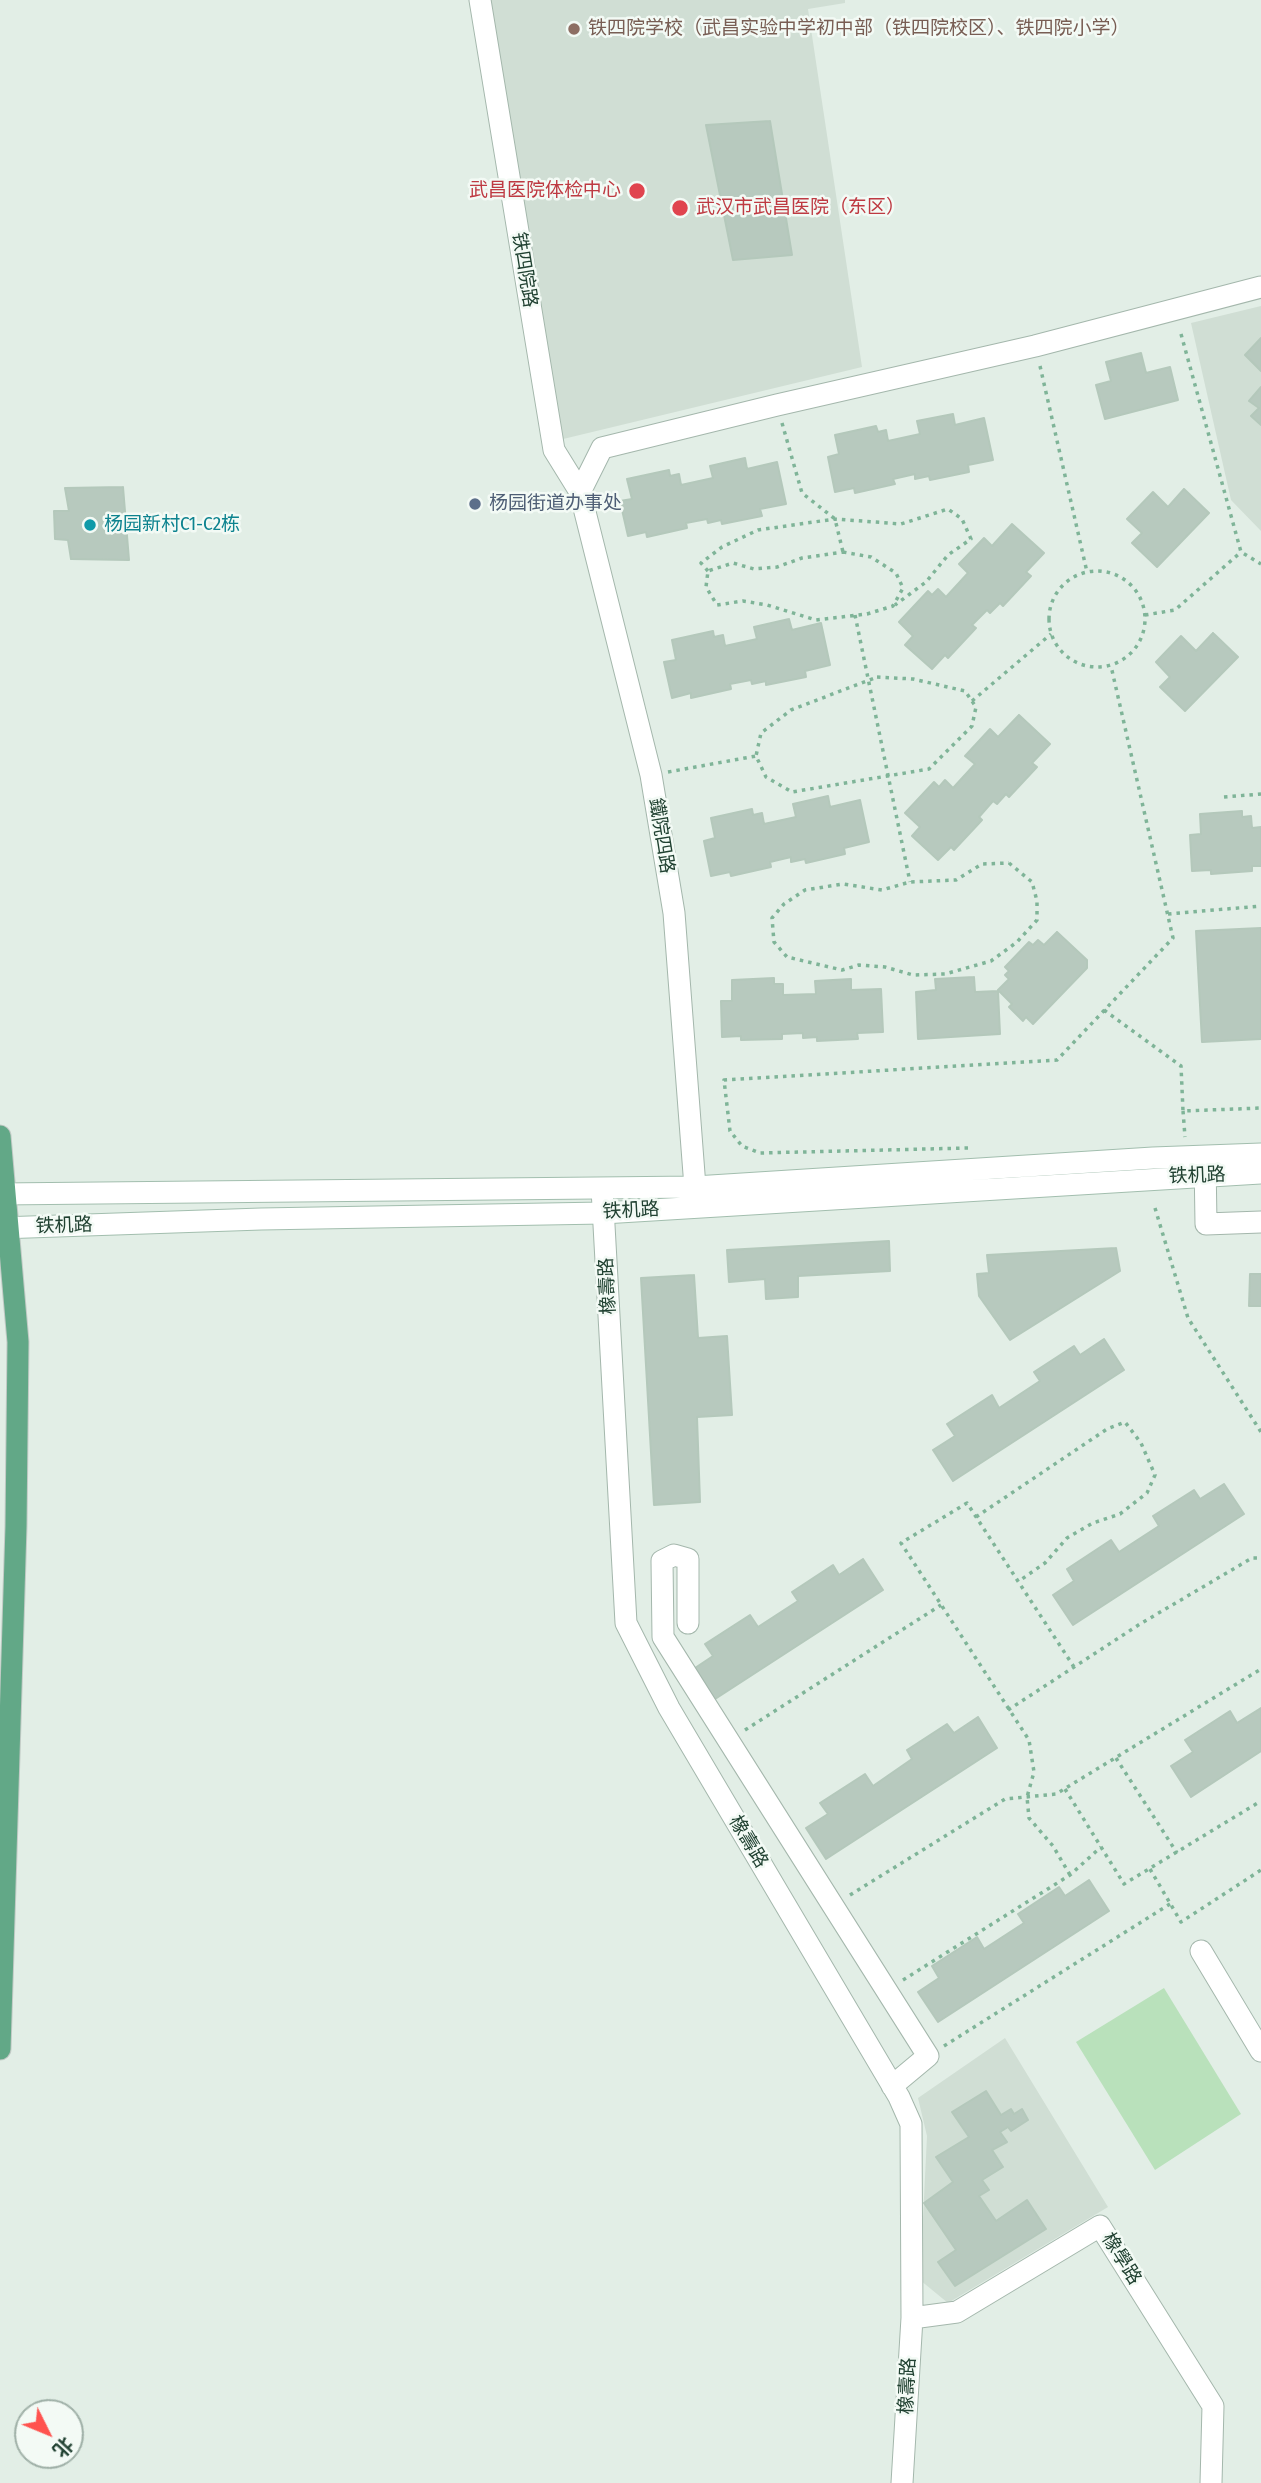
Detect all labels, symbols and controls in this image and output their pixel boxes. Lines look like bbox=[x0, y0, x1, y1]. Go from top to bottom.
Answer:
place label: 铁四院学校（武昌实验中学初中部（铁四院校区）、铁四院小学） bbox=[588, 18, 1129, 40]
marker: 铁四院学校（武昌实验中学初中部（铁四院校区）、铁四院小学） bbox=[566, 21, 582, 37]
place label: 武昌医院体检中心 bbox=[469, 180, 621, 202]
marker: 武昌医院体检中心 bbox=[627, 181, 647, 201]
place label: 武汉市武昌医院（东区） bbox=[696, 197, 905, 219]
marker: 武汉市武昌医院（东区） bbox=[670, 198, 690, 218]
street label: 铁四院路 bbox=[507, 231, 541, 309]
place label: 杨园街道办事处 bbox=[489, 493, 622, 515]
marker: 杨园街道办事处 bbox=[467, 496, 483, 512]
place label: 杨园新村C1-C2栋 bbox=[104, 514, 240, 536]
marker: 杨园新村C1-C2栋 bbox=[82, 517, 98, 533]
street label: 鐵院四路 bbox=[644, 797, 678, 875]
street label: 铁机路 bbox=[1168, 1164, 1226, 1188]
street label: 铁机路 bbox=[602, 1198, 660, 1224]
street label: 铁机路 bbox=[35, 1214, 93, 1238]
street label: 橡壽路 bbox=[595, 1257, 621, 1315]
street label: 橡壽路 bbox=[724, 1812, 772, 1872]
street label: 橡學路 bbox=[1096, 2229, 1146, 2289]
street label: 橡壽路 bbox=[895, 2357, 921, 2415]
north arrow bbox=[14, 2399, 84, 2469]
text: 北 bbox=[48, 2432, 78, 2462]

